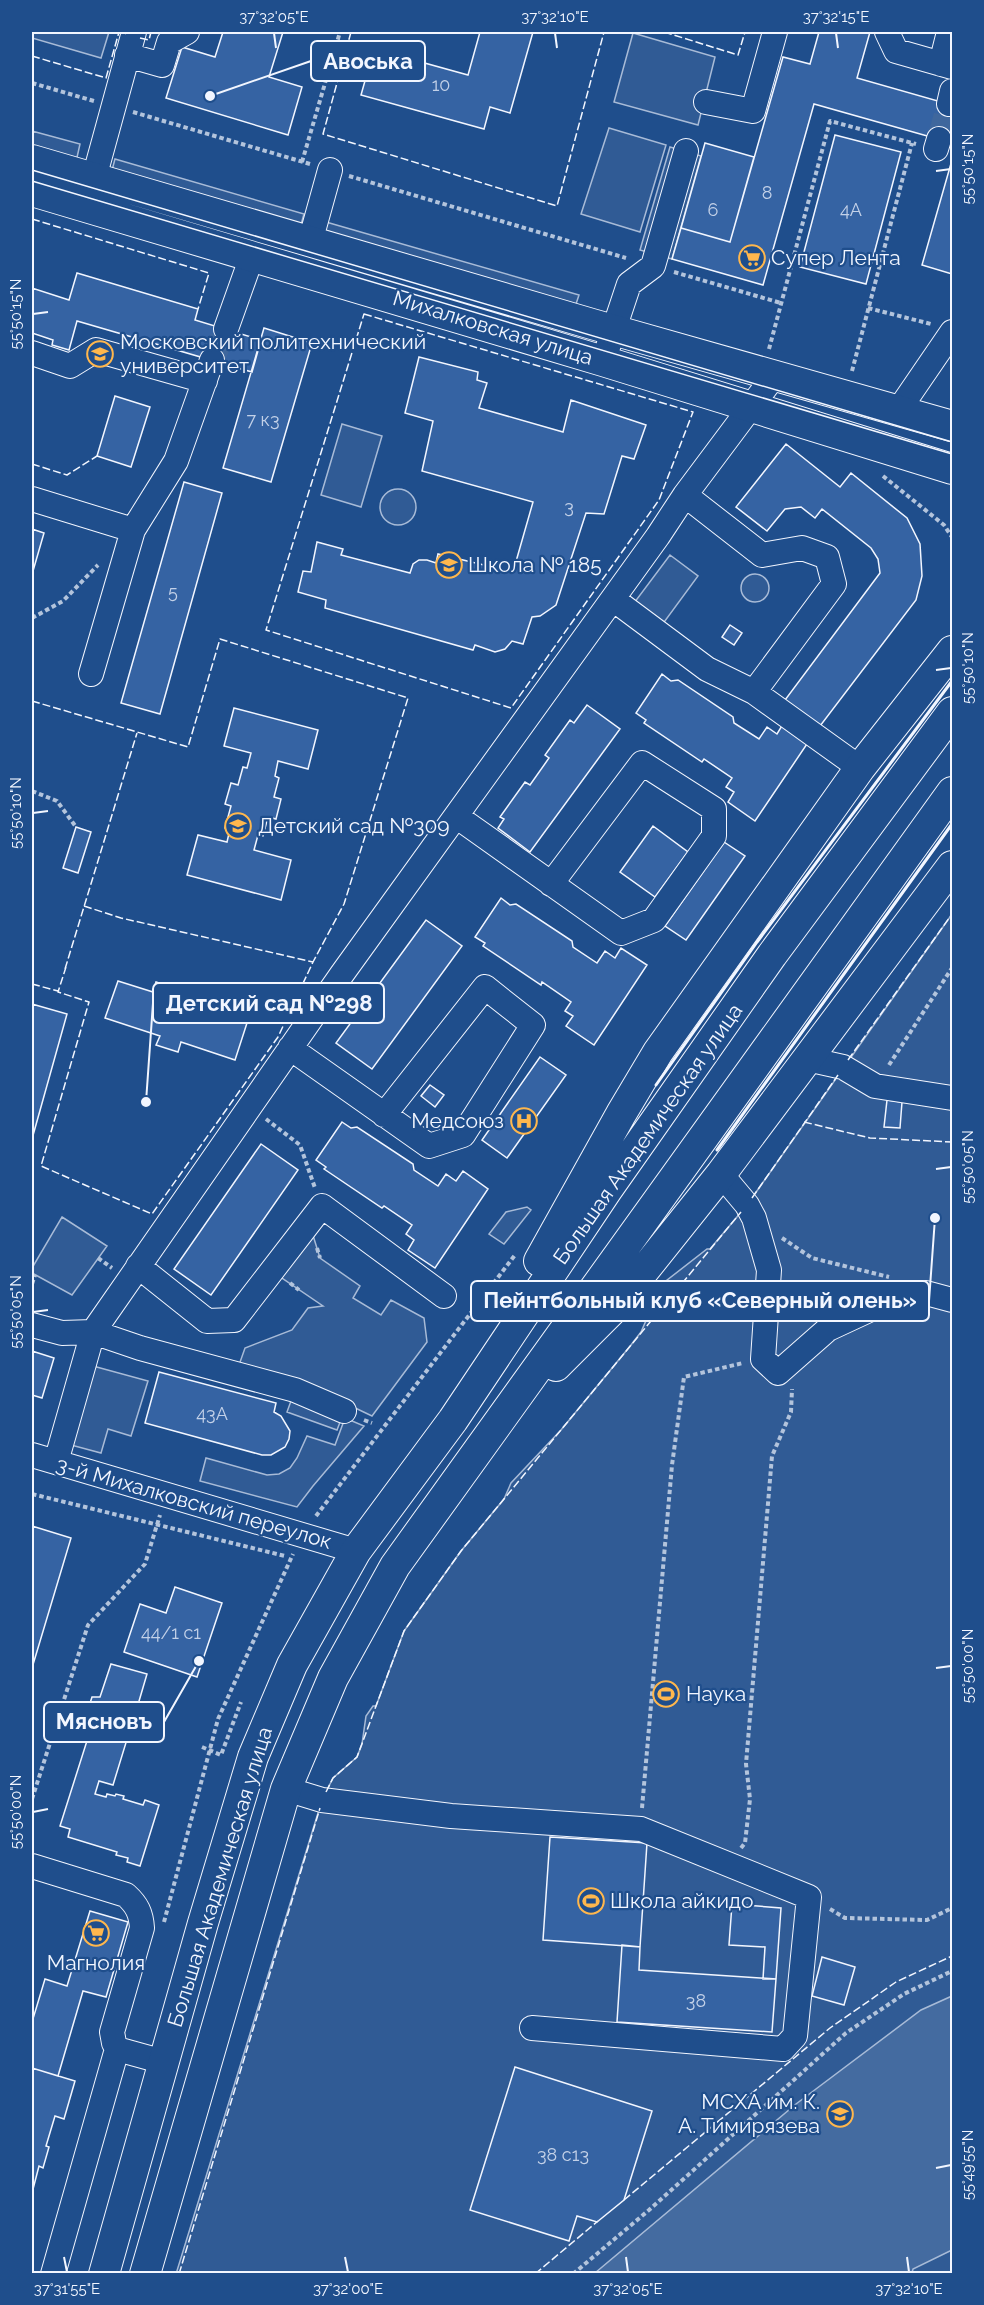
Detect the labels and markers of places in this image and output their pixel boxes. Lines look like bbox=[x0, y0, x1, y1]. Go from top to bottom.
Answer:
callout: Авоська bbox=[311, 41, 425, 81]
supermarket icon: Супер Лента bbox=[737, 243, 767, 273]
place label: Супер Лента bbox=[771, 245, 901, 270]
place label: Московский политехнический университет bbox=[120, 329, 426, 378]
school or university icon: Московский политехнический университет bbox=[85, 339, 115, 369]
school or university icon: Школа № 185 bbox=[434, 550, 464, 580]
place label: Школа № 185 bbox=[468, 552, 602, 577]
school or university icon: Детский сад №309 bbox=[223, 811, 253, 841]
place label: Детский сад №309 bbox=[258, 813, 450, 838]
callout: Детский сад №298 bbox=[153, 983, 384, 1023]
hospital icon: Медсоюз bbox=[509, 1106, 539, 1136]
place label: Медсоюз bbox=[411, 1108, 504, 1133]
callout: Пейнтбольный клуб «Северный олень» bbox=[471, 1281, 929, 1321]
sports icon: Наука bbox=[651, 1679, 681, 1709]
place label: Наука bbox=[686, 1681, 746, 1706]
callout: Мясновъ bbox=[44, 1702, 164, 1742]
sports icon: Школа айкидо bbox=[576, 1886, 606, 1916]
place label: Школа айкидо bbox=[610, 1888, 754, 1913]
supermarket icon: Магнолия bbox=[81, 1918, 111, 1948]
place label: Магнолия bbox=[47, 1950, 145, 1975]
place label: МСХА им. К. А. Тимирязева bbox=[678, 2089, 820, 2138]
school or university icon: МСХА им. К. А. Тимирязева bbox=[825, 2099, 855, 2129]

